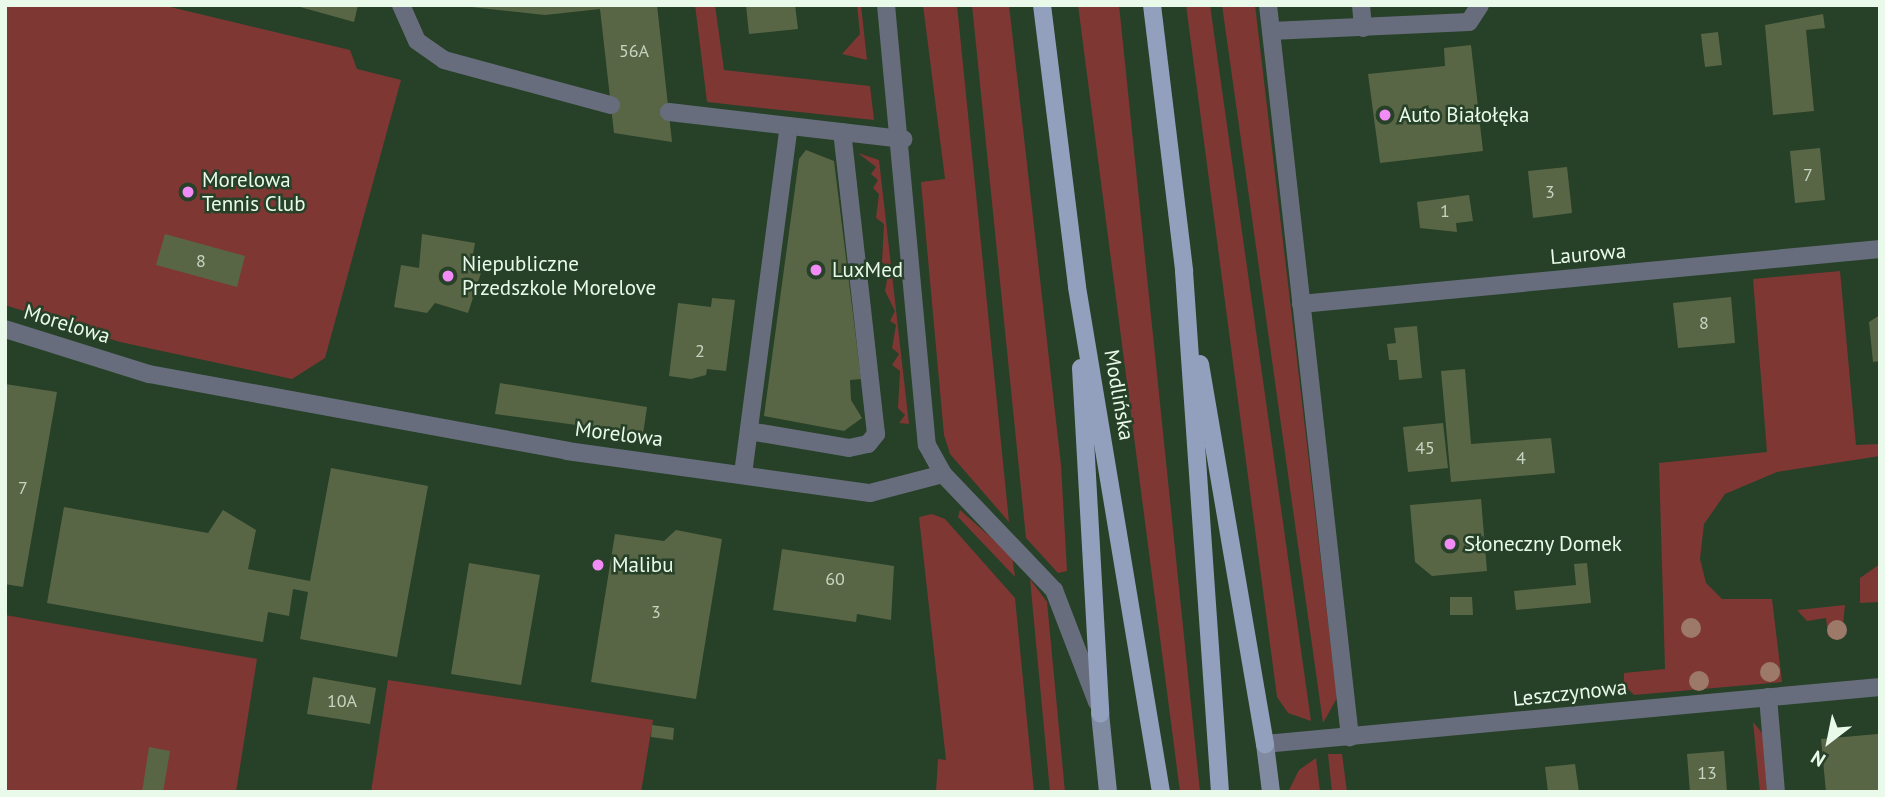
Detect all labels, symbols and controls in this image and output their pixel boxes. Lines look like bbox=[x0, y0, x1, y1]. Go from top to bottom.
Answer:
house number: 56A bbox=[619, 40, 649, 62]
place label: Auto Białołęka bbox=[1399, 102, 1529, 128]
marker: Auto Białołęka bbox=[1377, 107, 1393, 123]
house number: 7 bbox=[1803, 164, 1813, 186]
place label: Morelowa Tennis Club bbox=[202, 167, 305, 217]
house number: 3 bbox=[1545, 181, 1555, 203]
marker: Morelowa Tennis Club bbox=[180, 184, 196, 200]
house number: 1 bbox=[1440, 200, 1450, 222]
street label: Laurowa bbox=[1549, 238, 1627, 270]
house number: 8 bbox=[196, 250, 206, 272]
place label: Niepubliczne Przedszkole Morelove bbox=[462, 251, 656, 301]
place label: LuxMed bbox=[832, 257, 903, 283]
marker: LuxMed bbox=[806, 260, 826, 280]
marker: Niepubliczne Przedszkole Morelove bbox=[440, 268, 456, 284]
street label: Morelowa bbox=[21, 299, 113, 349]
house number: 8 bbox=[1699, 312, 1709, 334]
house number: 2 bbox=[695, 340, 705, 362]
street label: Modlińska bbox=[1099, 348, 1139, 442]
street label: Morelowa bbox=[573, 416, 665, 452]
house number: 45 bbox=[1415, 437, 1435, 459]
house number: 4 bbox=[1516, 447, 1526, 469]
house number: 7 bbox=[18, 477, 28, 499]
place label: Słoneczny Domek bbox=[1464, 531, 1623, 557]
marker: Słoneczny Domek bbox=[1442, 536, 1458, 552]
place label: Malibu bbox=[612, 552, 673, 578]
marker: Malibu bbox=[590, 557, 606, 573]
house number: 60 bbox=[825, 568, 845, 590]
house number: 3 bbox=[651, 601, 661, 623]
street label: Leszczynowa bbox=[1512, 674, 1628, 712]
house number: 10A bbox=[327, 690, 357, 712]
north arrow bbox=[1794, 706, 1864, 776]
text: N bbox=[1806, 745, 1830, 772]
house number: 13 bbox=[1697, 762, 1717, 784]

